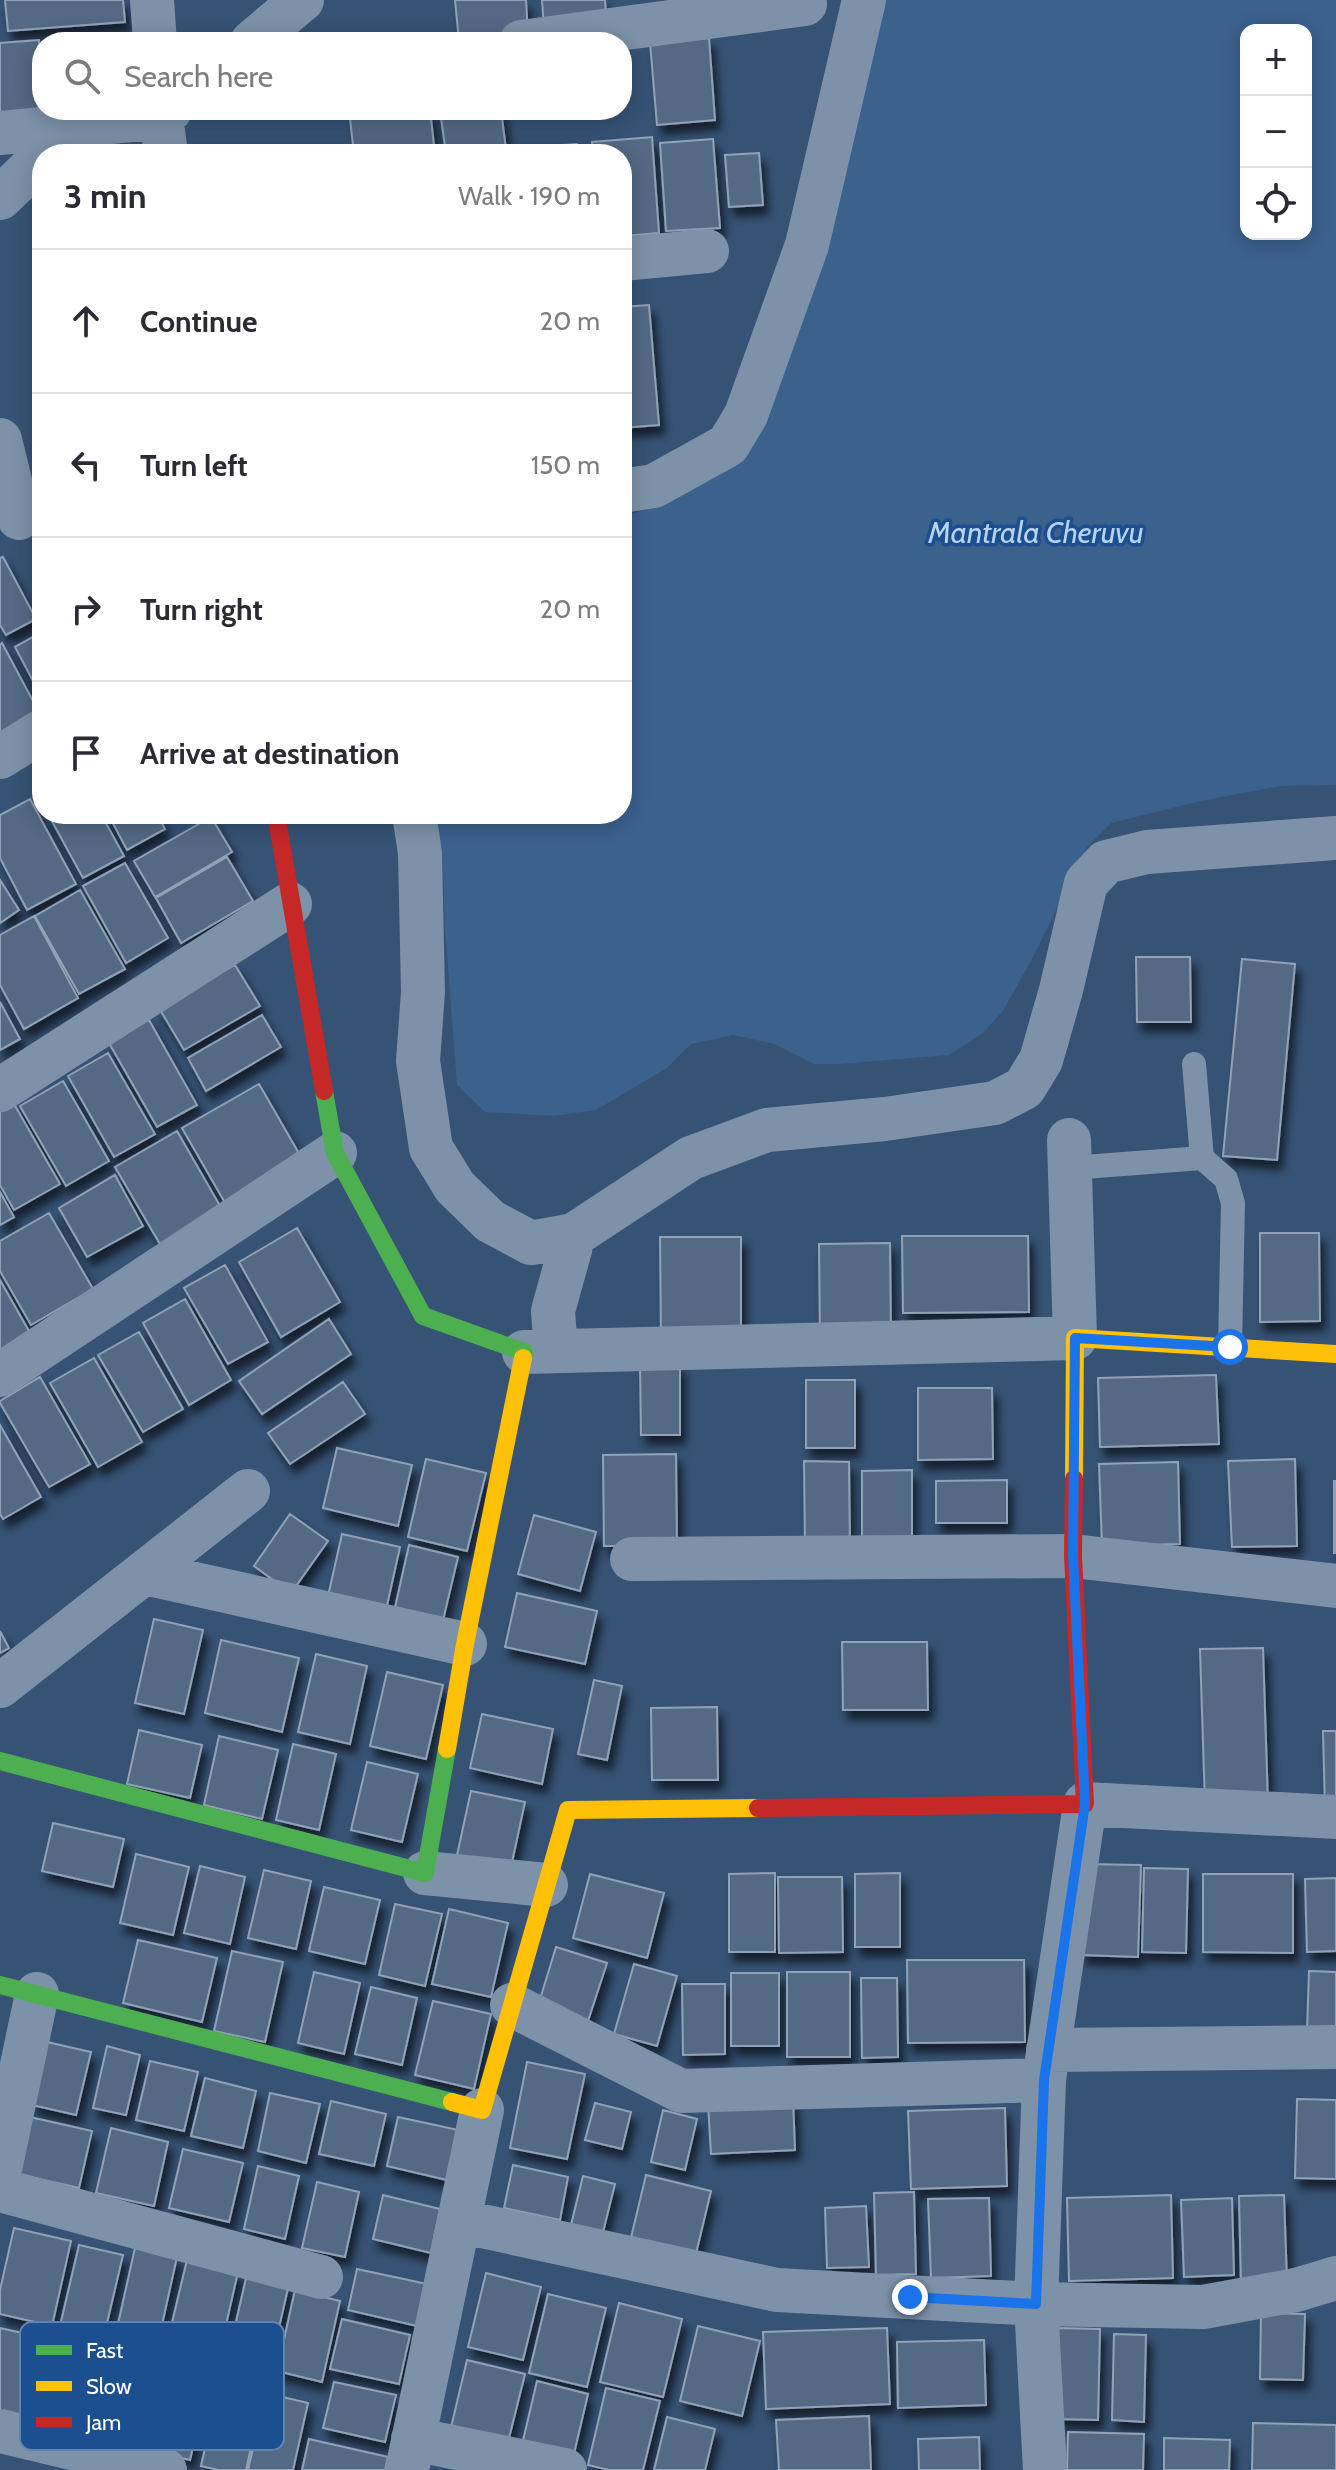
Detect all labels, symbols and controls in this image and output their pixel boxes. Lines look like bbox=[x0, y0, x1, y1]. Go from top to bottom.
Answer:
map controls bbox=[1240, 24, 1312, 240]
button: + bbox=[1240, 24, 1312, 96]
search box bbox=[32, 32, 632, 120]
icon: search bbox=[60, 54, 104, 98]
text: Search here bbox=[124, 58, 273, 95]
button: − bbox=[1240, 96, 1312, 168]
button: locate bbox=[1240, 168, 1312, 240]
text: 3 min bbox=[64, 175, 146, 217]
text: Walk · 190 m bbox=[458, 180, 600, 212]
icon: ahead bbox=[64, 299, 108, 343]
text: Continue bbox=[140, 303, 257, 340]
text: 20 m bbox=[540, 305, 600, 337]
icon: left bbox=[64, 443, 108, 487]
text: Turn left bbox=[140, 447, 248, 484]
text: 150 m bbox=[531, 449, 600, 481]
water label: Mantrala Cheruvu bbox=[927, 514, 1144, 551]
icon: right bbox=[64, 587, 108, 631]
text: Turn right bbox=[140, 591, 263, 628]
text: 20 m bbox=[540, 593, 600, 625]
icon: arrive bbox=[64, 731, 108, 775]
text: Arrive at destination bbox=[140, 735, 400, 772]
route start bbox=[1212, 1329, 1248, 1365]
route end bbox=[892, 2279, 928, 2315]
legend bbox=[20, 2322, 284, 2450]
text: Fast bbox=[86, 2337, 124, 2364]
text: Slow bbox=[86, 2373, 132, 2400]
text: Jam bbox=[85, 2409, 121, 2436]

